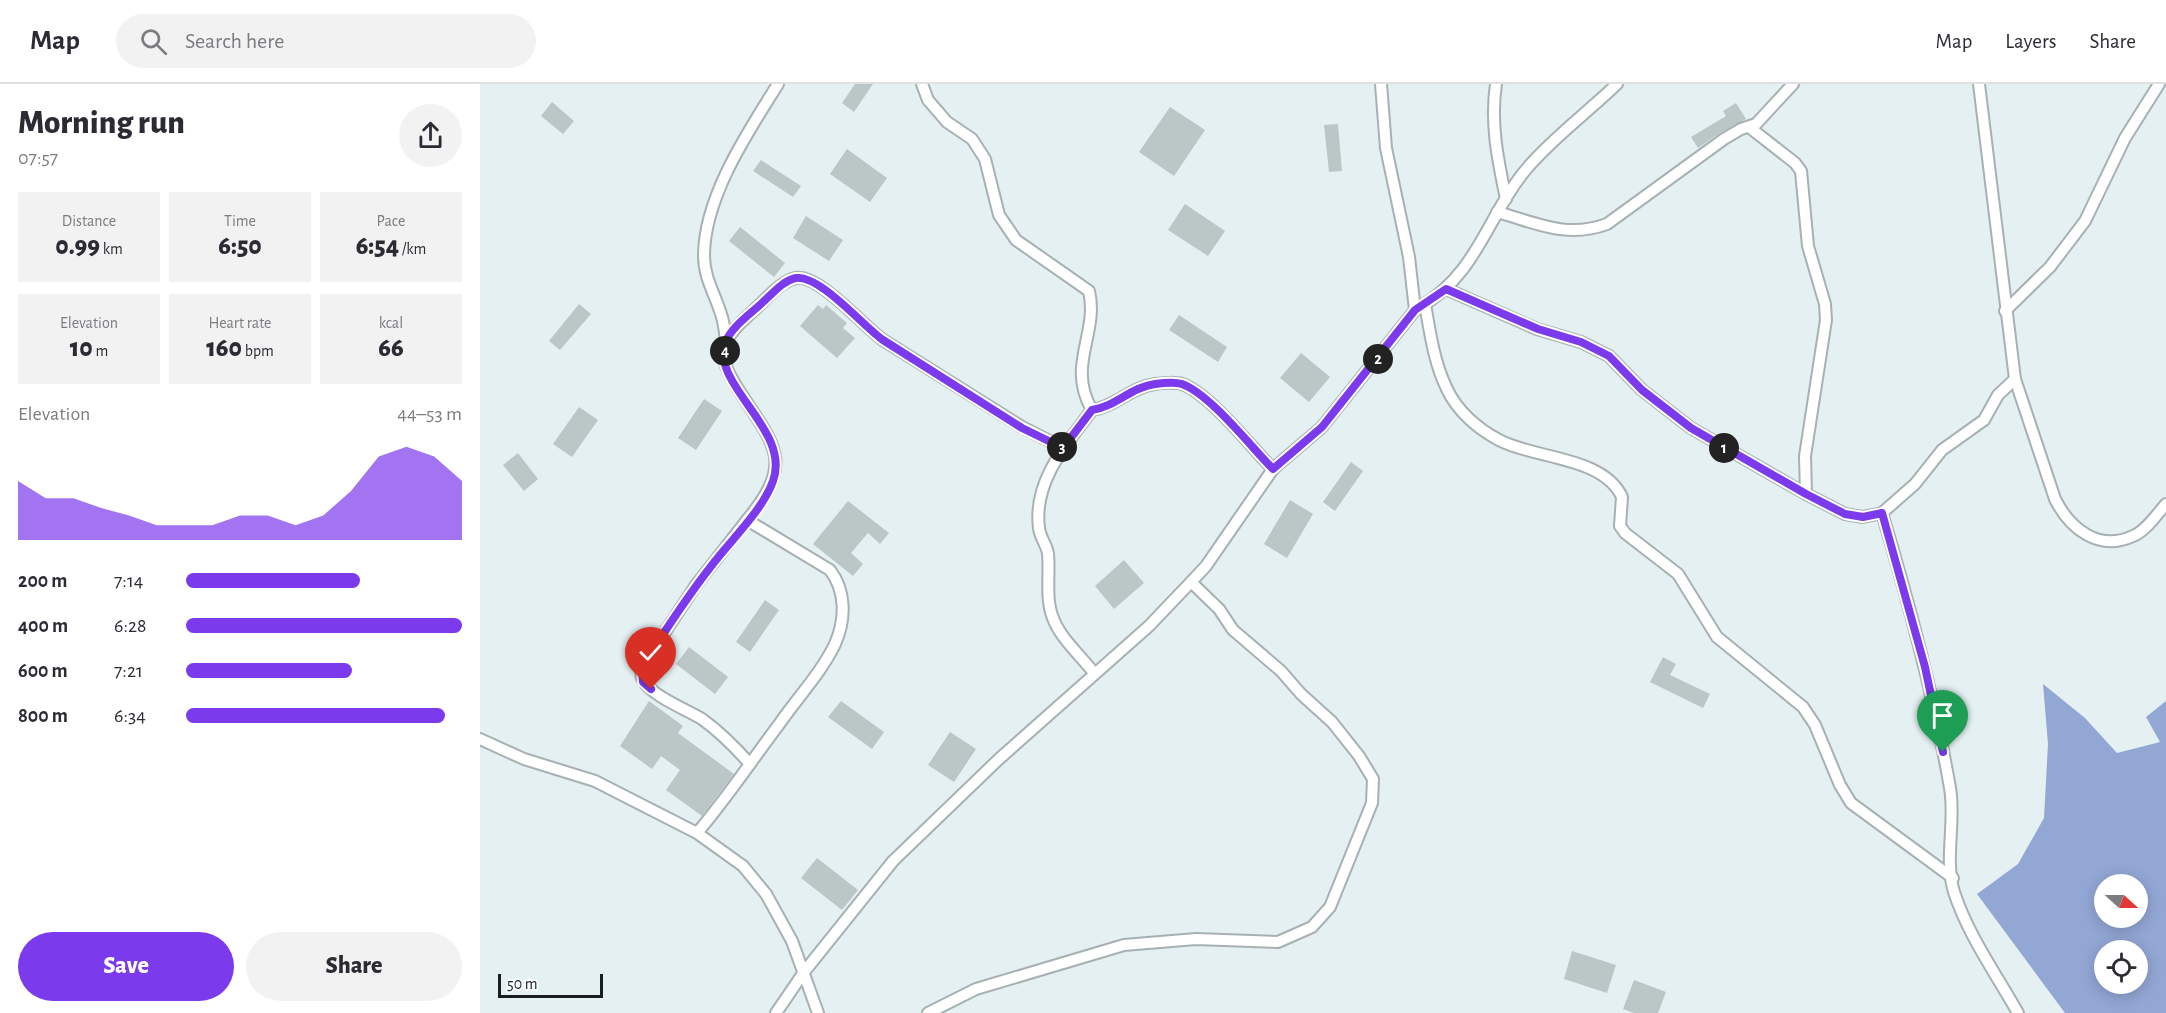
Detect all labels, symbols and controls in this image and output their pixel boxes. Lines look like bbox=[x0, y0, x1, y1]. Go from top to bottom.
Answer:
search box bbox=[116, 14, 536, 68]
icon: search bbox=[137, 25, 170, 58]
text: Map bbox=[30, 27, 80, 55]
text: Search here bbox=[185, 30, 284, 52]
text: Map bbox=[1936, 31, 1972, 52]
text: Layers bbox=[2005, 31, 2056, 52]
text: Share bbox=[2089, 31, 2136, 52]
button: share bbox=[399, 104, 462, 167]
text: Morning run bbox=[18, 107, 185, 140]
text: 07:57 bbox=[18, 148, 58, 168]
text: Distance bbox=[62, 213, 116, 229]
text: Time bbox=[224, 213, 256, 229]
text: Pace bbox=[377, 213, 405, 229]
text: 0.99 bbox=[55, 233, 100, 259]
text: 6:50 bbox=[218, 233, 262, 259]
text: 6:54 bbox=[356, 233, 399, 259]
text: km bbox=[100, 241, 123, 257]
text: /km bbox=[399, 241, 426, 257]
text: Elevation bbox=[60, 315, 118, 331]
text: Heart rate bbox=[209, 315, 271, 331]
text: kcal bbox=[379, 315, 403, 331]
text: 10 bbox=[70, 335, 93, 361]
text: 160 bbox=[206, 335, 242, 361]
text: 66 bbox=[378, 335, 404, 361]
pin: 4 bbox=[710, 336, 740, 366]
text: m bbox=[93, 343, 108, 359]
text: bpm bbox=[242, 343, 274, 359]
text: 4 bbox=[721, 343, 729, 359]
pin: 2 bbox=[1363, 344, 1393, 374]
text: 2 bbox=[1374, 351, 1382, 367]
text: Elevation bbox=[18, 404, 90, 424]
text: 44–53 m bbox=[397, 404, 462, 424]
pin: 3 bbox=[1047, 432, 1077, 462]
pin: 1 bbox=[1709, 433, 1739, 463]
text: 3 bbox=[1059, 439, 1065, 455]
text: 1 bbox=[1721, 440, 1727, 456]
text: 200 m bbox=[18, 571, 67, 591]
text: 7:14 bbox=[114, 571, 143, 591]
text: 400 m bbox=[18, 616, 68, 636]
text: 6:28 bbox=[114, 616, 147, 636]
pin bbox=[625, 627, 676, 689]
icon: check bbox=[634, 636, 667, 669]
text: 600 m bbox=[18, 661, 68, 681]
text: 7:21 bbox=[114, 661, 143, 681]
pin bbox=[1917, 690, 1968, 752]
icon: arrive bbox=[1926, 699, 1959, 732]
text: 800 m bbox=[18, 706, 68, 726]
text: 6:34 bbox=[114, 706, 146, 726]
north arrow bbox=[2094, 874, 2148, 928]
map controls bbox=[2094, 874, 2148, 994]
button: Save bbox=[18, 932, 234, 1001]
button: Share bbox=[246, 932, 462, 1001]
button: locate bbox=[2094, 940, 2148, 994]
scale bar bbox=[498, 971, 603, 998]
text: 50 m bbox=[507, 976, 538, 992]

